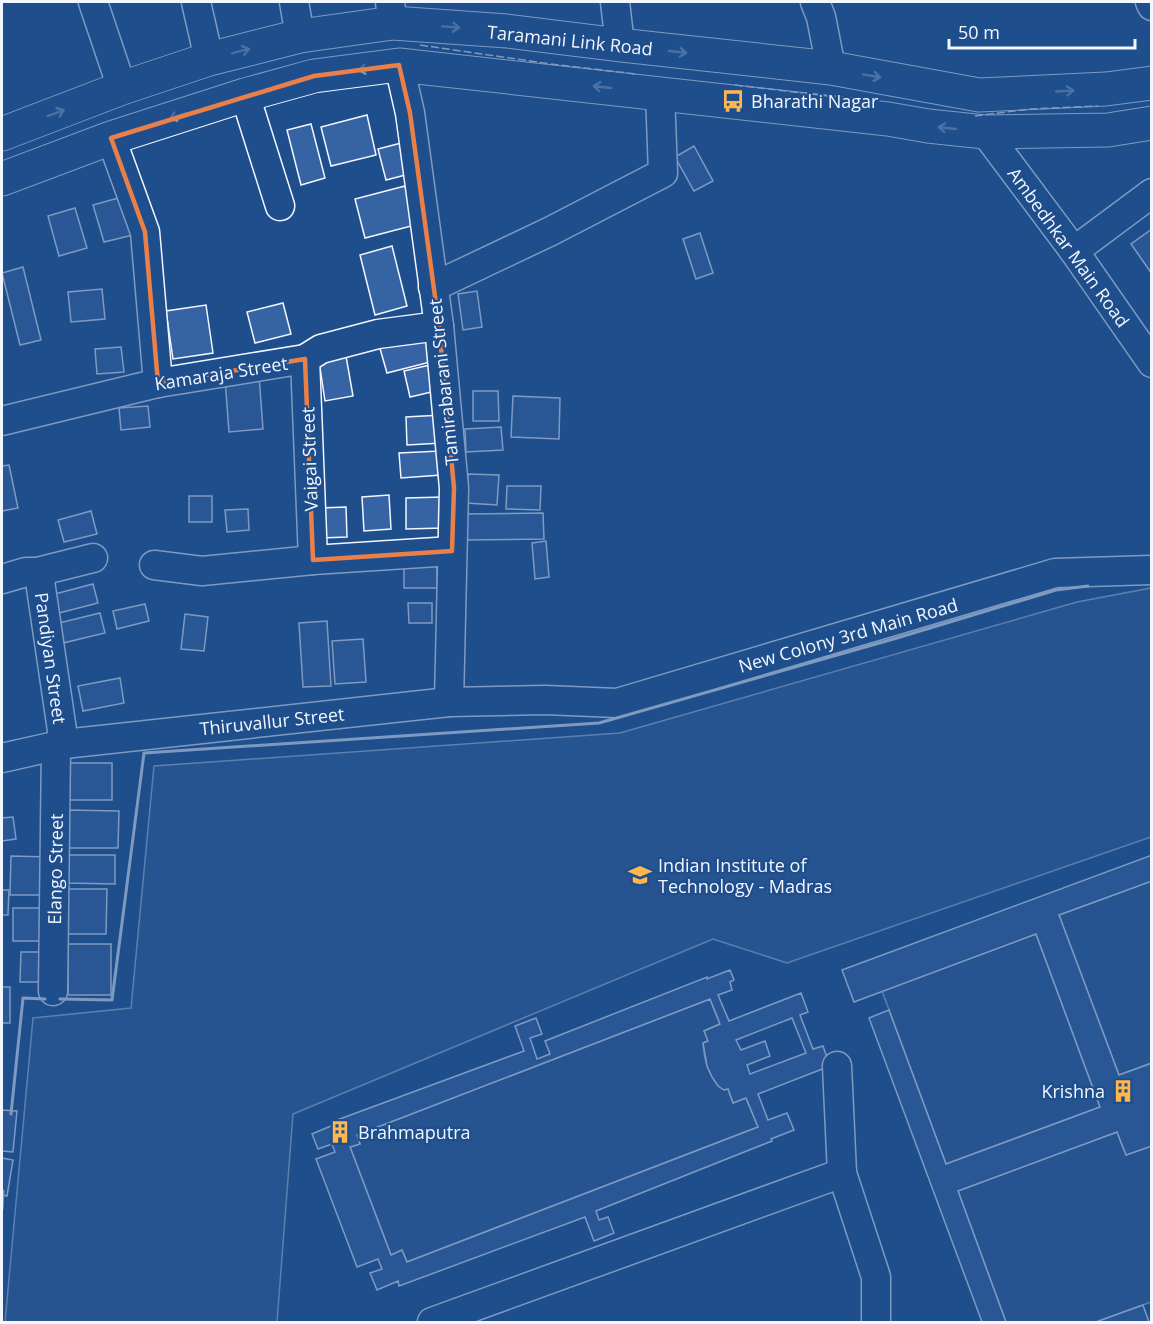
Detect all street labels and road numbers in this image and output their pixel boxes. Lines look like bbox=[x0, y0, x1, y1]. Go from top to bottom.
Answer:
street label: Taramani Link Road bbox=[486, 19, 654, 61]
street label: Ambedhkar Main Road bbox=[1003, 162, 1135, 332]
street label: Tamirabarani Street bbox=[422, 298, 464, 466]
street label: Kamaraja Street bbox=[153, 351, 289, 395]
street label: Vaigai Street bbox=[295, 406, 323, 512]
street label: Pandiyan Street bbox=[30, 591, 72, 725]
street label: New Colony 3rd Main Road bbox=[735, 592, 961, 678]
street label: Thiruvallur Street bbox=[198, 701, 346, 741]
street label: Elango Street bbox=[42, 813, 68, 925]

